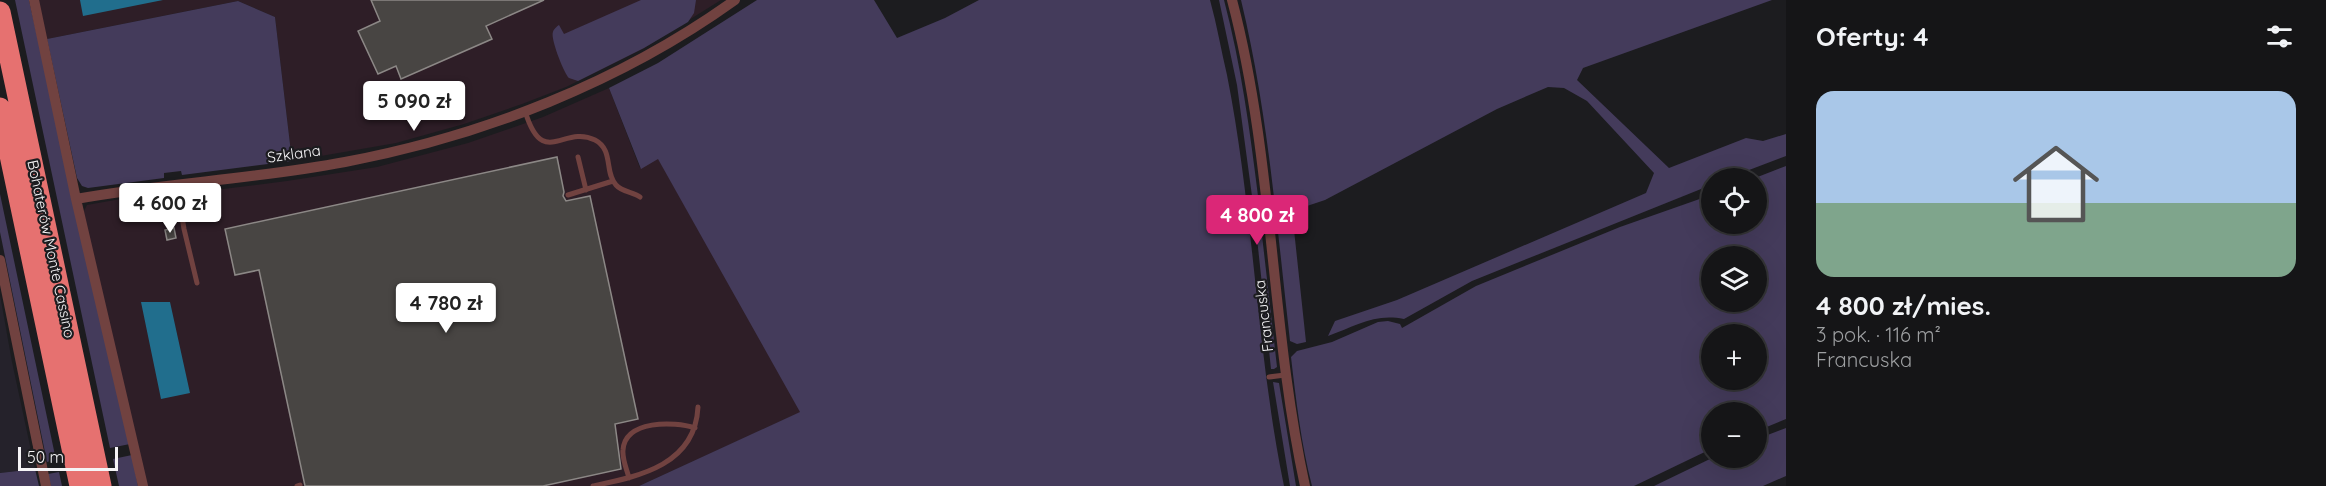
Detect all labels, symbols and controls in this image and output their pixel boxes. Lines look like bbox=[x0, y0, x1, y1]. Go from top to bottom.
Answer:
text: Oferty: 4 bbox=[1816, 20, 1929, 53]
icon: filters bbox=[2263, 20, 2296, 53]
pin: 5 090 zł bbox=[352, 81, 476, 132]
text: 5 090 zł bbox=[377, 88, 451, 113]
icon: home bbox=[2002, 130, 2110, 238]
street label: Szklana bbox=[266, 140, 322, 167]
street label: Bohaterów Monte Cassino bbox=[23, 158, 80, 340]
map controls bbox=[1701, 168, 1767, 468]
button: locate bbox=[1701, 168, 1767, 234]
pin: 4 600 zł bbox=[108, 183, 232, 234]
text: 4 600 zł bbox=[133, 190, 207, 215]
pin: 4 800 zł bbox=[1195, 195, 1319, 246]
text: 4 800 zł bbox=[1220, 202, 1294, 227]
button: layers bbox=[1701, 246, 1767, 312]
street label: Francuska bbox=[1250, 279, 1277, 353]
pin: 4 780 zł bbox=[384, 283, 508, 334]
text: 4 800 zł/mies. bbox=[1816, 289, 1991, 322]
text: 4 780 zł bbox=[410, 290, 482, 315]
text: 3 pok. · 116 m² bbox=[1816, 322, 1941, 347]
button: + bbox=[1701, 324, 1767, 390]
text: Francuska bbox=[1816, 347, 1912, 372]
button: − bbox=[1701, 402, 1767, 468]
scale bar bbox=[18, 444, 118, 472]
text: 50 m bbox=[27, 447, 64, 467]

